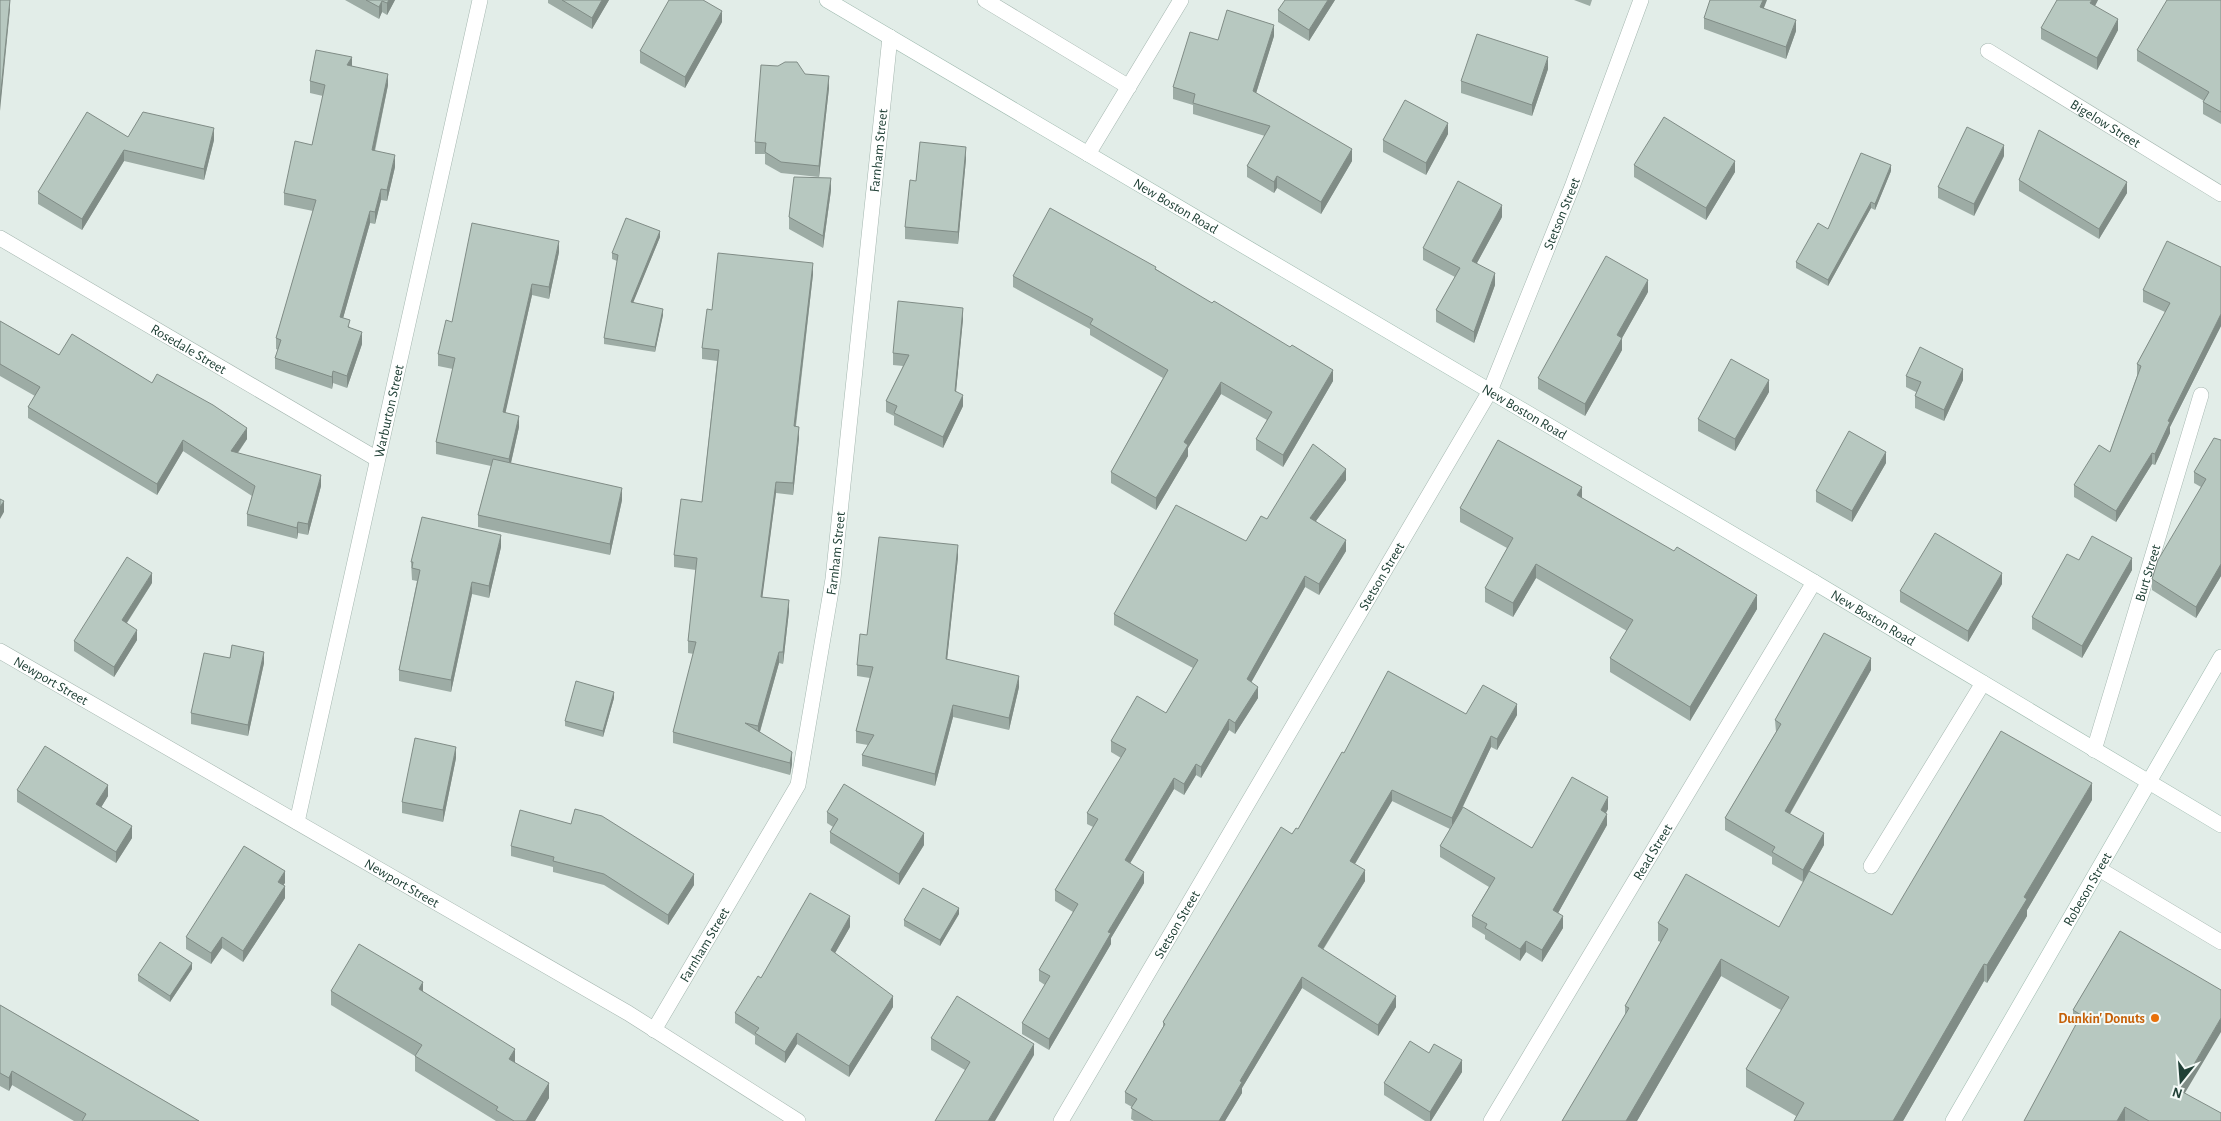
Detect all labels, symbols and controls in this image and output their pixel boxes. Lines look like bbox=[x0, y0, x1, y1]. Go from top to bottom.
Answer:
street label: Bigelow Street bbox=[2068, 97, 2143, 151]
street label: Farnham Street bbox=[868, 108, 890, 193]
street label: Stetson Street bbox=[1542, 175, 1583, 252]
street label: New Boston Road bbox=[1131, 176, 1220, 237]
street label: Rosedale Street bbox=[148, 322, 229, 377]
street label: Warburton Street bbox=[372, 363, 407, 459]
street label: New Boston Road bbox=[1480, 382, 1569, 443]
street label: Farnham Street bbox=[824, 510, 848, 596]
street label: Stetson Street bbox=[1357, 540, 1408, 613]
street label: Burt Street bbox=[2133, 542, 2164, 603]
street label: New Boston Road bbox=[1828, 588, 1917, 649]
street label: Newport Street bbox=[11, 654, 91, 708]
street label: Read Street bbox=[1631, 821, 1676, 883]
street label: Robeson Street bbox=[2061, 850, 2115, 929]
street label: Newport Street bbox=[362, 857, 442, 911]
street label: Stetson Street bbox=[1152, 888, 1203, 961]
street label: Farnham Street bbox=[678, 905, 733, 985]
place label: Dunkin' Donuts bbox=[2058, 1012, 2145, 1026]
marker: Dunkin' Donuts bbox=[2149, 1012, 2161, 1024]
north arrow bbox=[2156, 1056, 2206, 1106]
text: N bbox=[2171, 1084, 2184, 1101]

